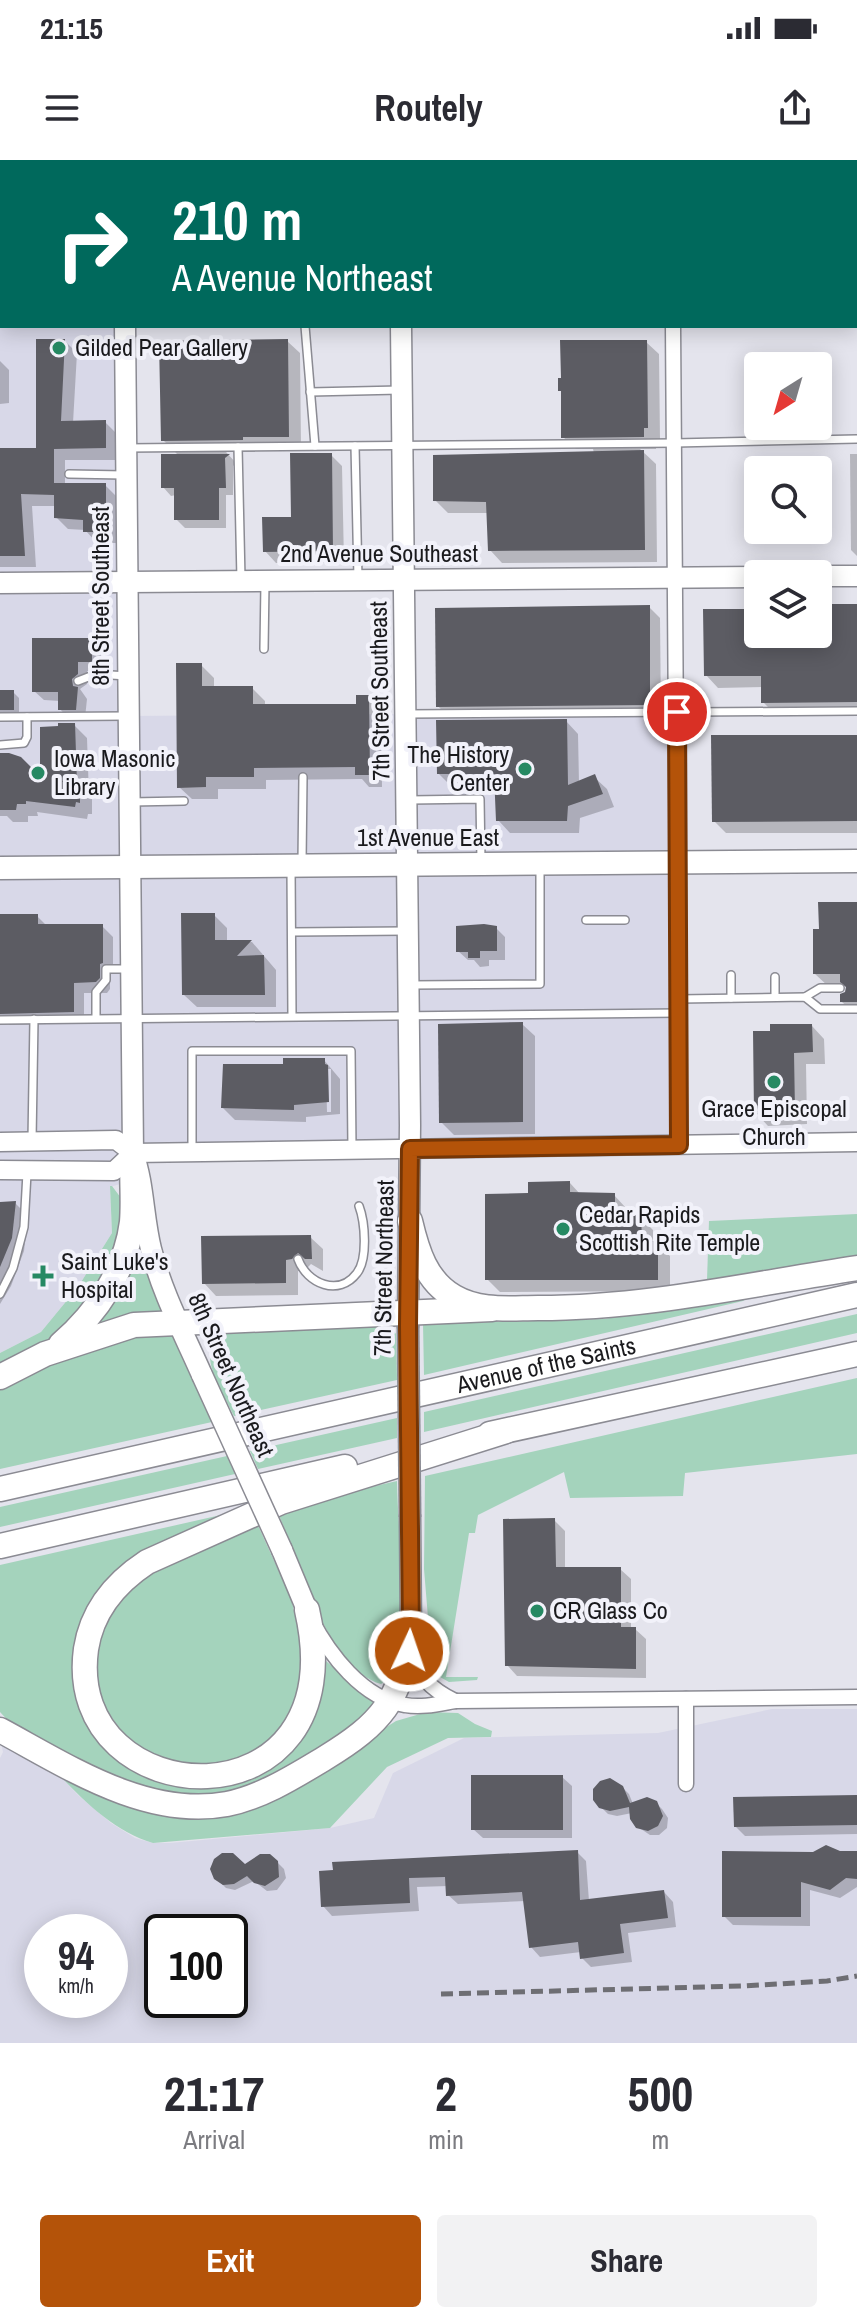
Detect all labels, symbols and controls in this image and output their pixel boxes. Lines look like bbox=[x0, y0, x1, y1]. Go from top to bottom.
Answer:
text: 21:15 bbox=[40, 8, 103, 48]
text: Routely bbox=[374, 84, 483, 132]
icon: menu bbox=[40, 86, 84, 130]
icon: share bbox=[773, 86, 817, 130]
text: 210 m bbox=[172, 182, 302, 257]
icon: right bbox=[40, 192, 144, 296]
text: A Avenue Northeast bbox=[172, 254, 432, 302]
place label: Gilded Pear Gallery bbox=[75, 331, 248, 363]
marker: Gilded Pear Gallery bbox=[50, 339, 68, 357]
north arrow bbox=[744, 352, 832, 440]
map controls bbox=[744, 352, 832, 648]
button: search bbox=[744, 456, 832, 544]
street label: 8th Street Southeast bbox=[84, 506, 116, 686]
street label: 2nd Avenue Southeast bbox=[280, 537, 478, 569]
button: layers bbox=[744, 560, 832, 648]
street label: 7th Street Southeast bbox=[361, 601, 397, 781]
pin bbox=[643, 678, 711, 746]
icon: arrive bbox=[655, 690, 699, 734]
place label: The History Center bbox=[407, 738, 509, 798]
place label: Iowa Masonic Library bbox=[54, 742, 176, 802]
marker: The History Center bbox=[516, 760, 534, 778]
marker: Iowa Masonic Library bbox=[29, 764, 47, 782]
street label: 1st Avenue East bbox=[357, 821, 499, 853]
marker: Grace Episcopal Church bbox=[765, 1073, 783, 1091]
place label: Grace Episcopal Church bbox=[701, 1092, 847, 1152]
street label: 7th Street Northeast bbox=[365, 1179, 401, 1356]
place label: Cedar Rapids Scottish Rite Temple bbox=[579, 1198, 760, 1258]
marker: Cedar Rapids Scottish Rite Temple bbox=[554, 1220, 572, 1238]
place label: Saint Luke's Hospital bbox=[61, 1245, 169, 1305]
marker: Saint Luke's Hospital bbox=[32, 1265, 54, 1287]
street label: 8th Street Northeast bbox=[181, 1288, 283, 1462]
street label: Avenue of the Saints bbox=[452, 1329, 639, 1400]
place label: CR Glass Co bbox=[553, 1594, 668, 1626]
marker: CR Glass Co bbox=[528, 1602, 546, 1620]
position arrow bbox=[367, 1609, 451, 1693]
speed limit sign: 100 bbox=[144, 1914, 248, 2018]
text: 94 bbox=[58, 1929, 94, 1982]
text: km/h bbox=[58, 1972, 94, 1999]
text: 21:17 bbox=[164, 2061, 264, 2126]
text: 2 bbox=[435, 2061, 457, 2126]
text: 500 bbox=[628, 2061, 693, 2126]
text: Arrival bbox=[183, 2122, 245, 2157]
text: min bbox=[428, 2122, 464, 2157]
text: m bbox=[652, 2122, 669, 2157]
button: Exit bbox=[40, 2215, 421, 2307]
button: Share bbox=[437, 2215, 817, 2307]

